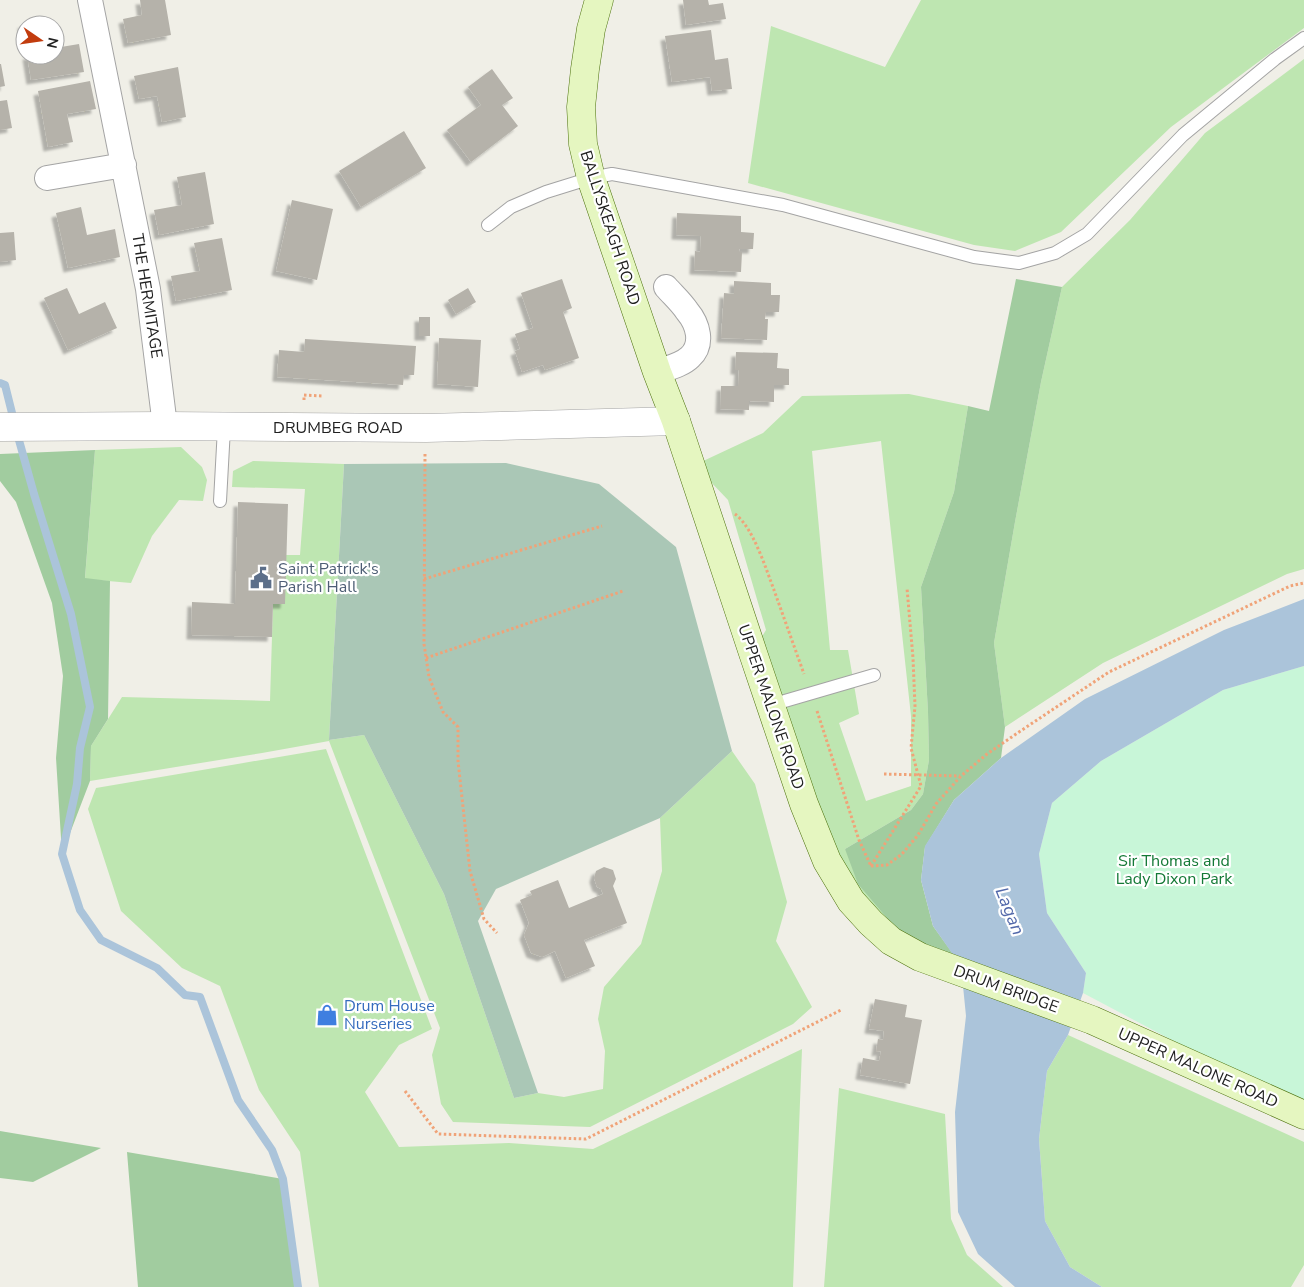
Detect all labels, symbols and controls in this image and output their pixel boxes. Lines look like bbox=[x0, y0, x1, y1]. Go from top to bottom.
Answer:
north arrow bbox=[15, 15, 65, 65]
text: N bbox=[42, 36, 63, 50]
street label: BALLYSKEAGH ROAD bbox=[575, 148, 645, 308]
street label: THE HERMITAGE bbox=[126, 232, 168, 360]
street label: DRUMBEG ROAD bbox=[273, 417, 403, 439]
place label: Saint Patrick's Parish Hall bbox=[278, 558, 379, 598]
public building icon: Saint Patrick's Parish Hall bbox=[248, 565, 274, 591]
street label: UPPER MALONE ROAD bbox=[732, 621, 810, 793]
park label: Sir Thomas and Lady Dixon Park bbox=[1116, 850, 1233, 890]
water label: Lagan bbox=[990, 883, 1030, 939]
street label: DRUM BRIDGE bbox=[950, 960, 1062, 1018]
place label: Drum House Nurseries bbox=[344, 995, 435, 1035]
shop icon: Drum House Nurseries bbox=[314, 1002, 340, 1028]
street label: UPPER MALONE ROAD bbox=[1114, 1023, 1282, 1113]

